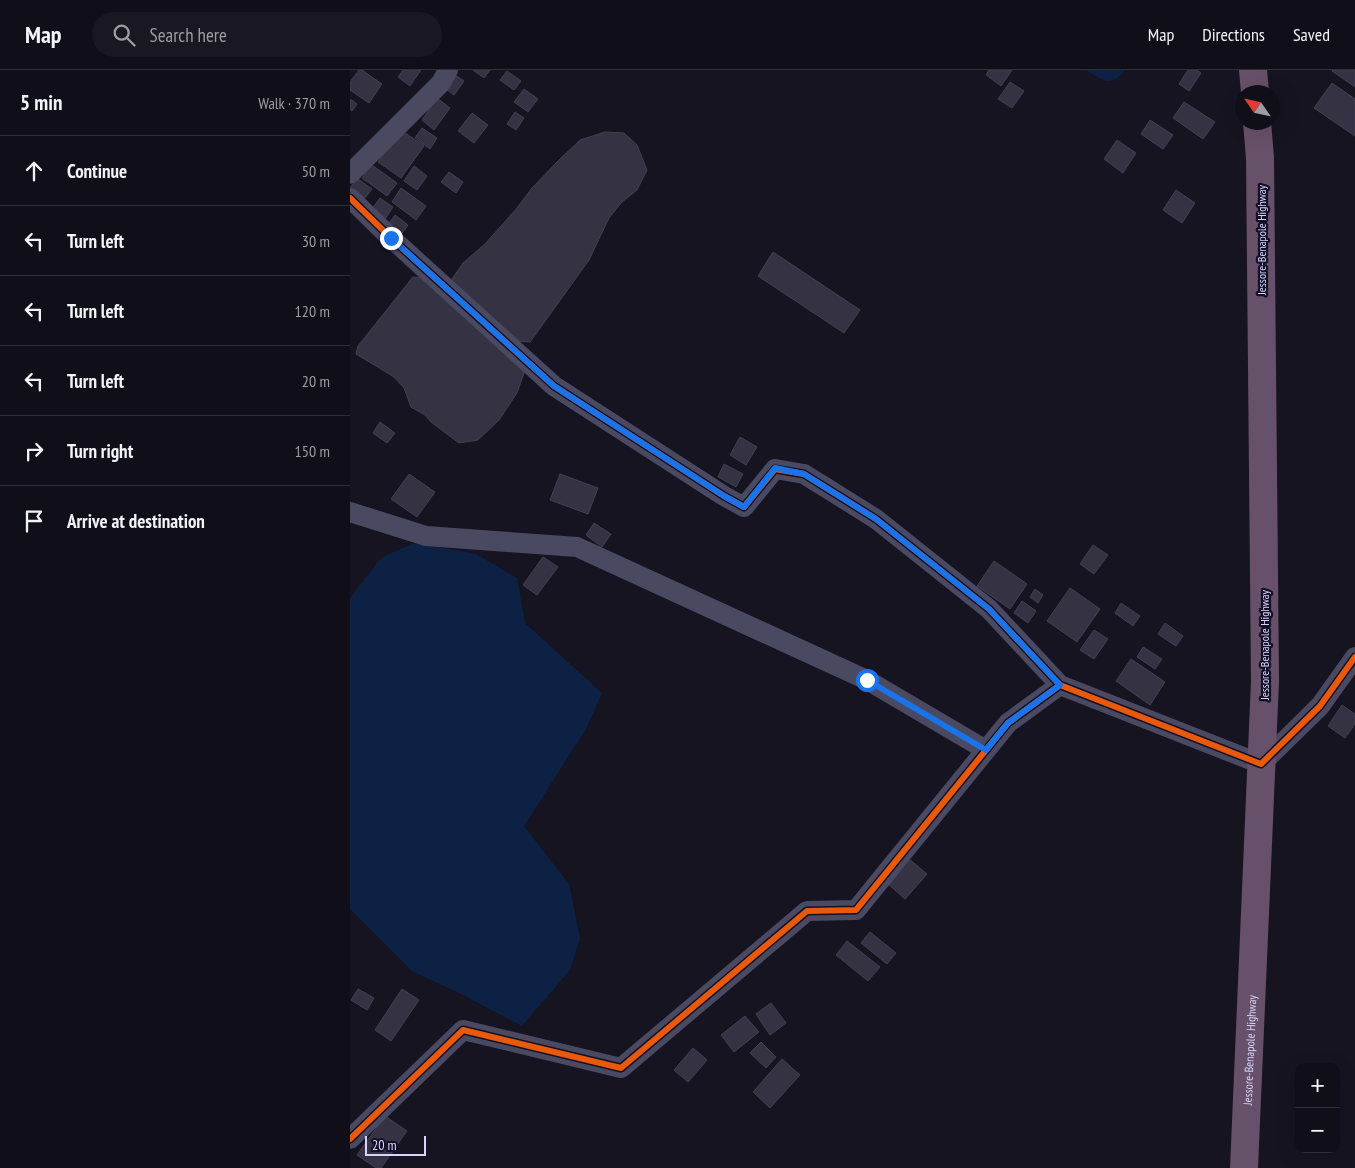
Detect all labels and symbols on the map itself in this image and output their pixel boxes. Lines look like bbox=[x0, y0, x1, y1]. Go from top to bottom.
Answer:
north arrow bbox=[1235, 85, 1280, 130]
street label: Jessore-Benapole Highway bbox=[1254, 184, 1269, 296]
route end bbox=[380, 227, 403, 250]
street label: Jessore-Benapole Highway bbox=[1257, 589, 1272, 701]
route start bbox=[856, 669, 879, 692]
street label: Jessore-Benapole Highway bbox=[1239, 994, 1259, 1107]
scale bar bbox=[365, 1133, 426, 1156]

